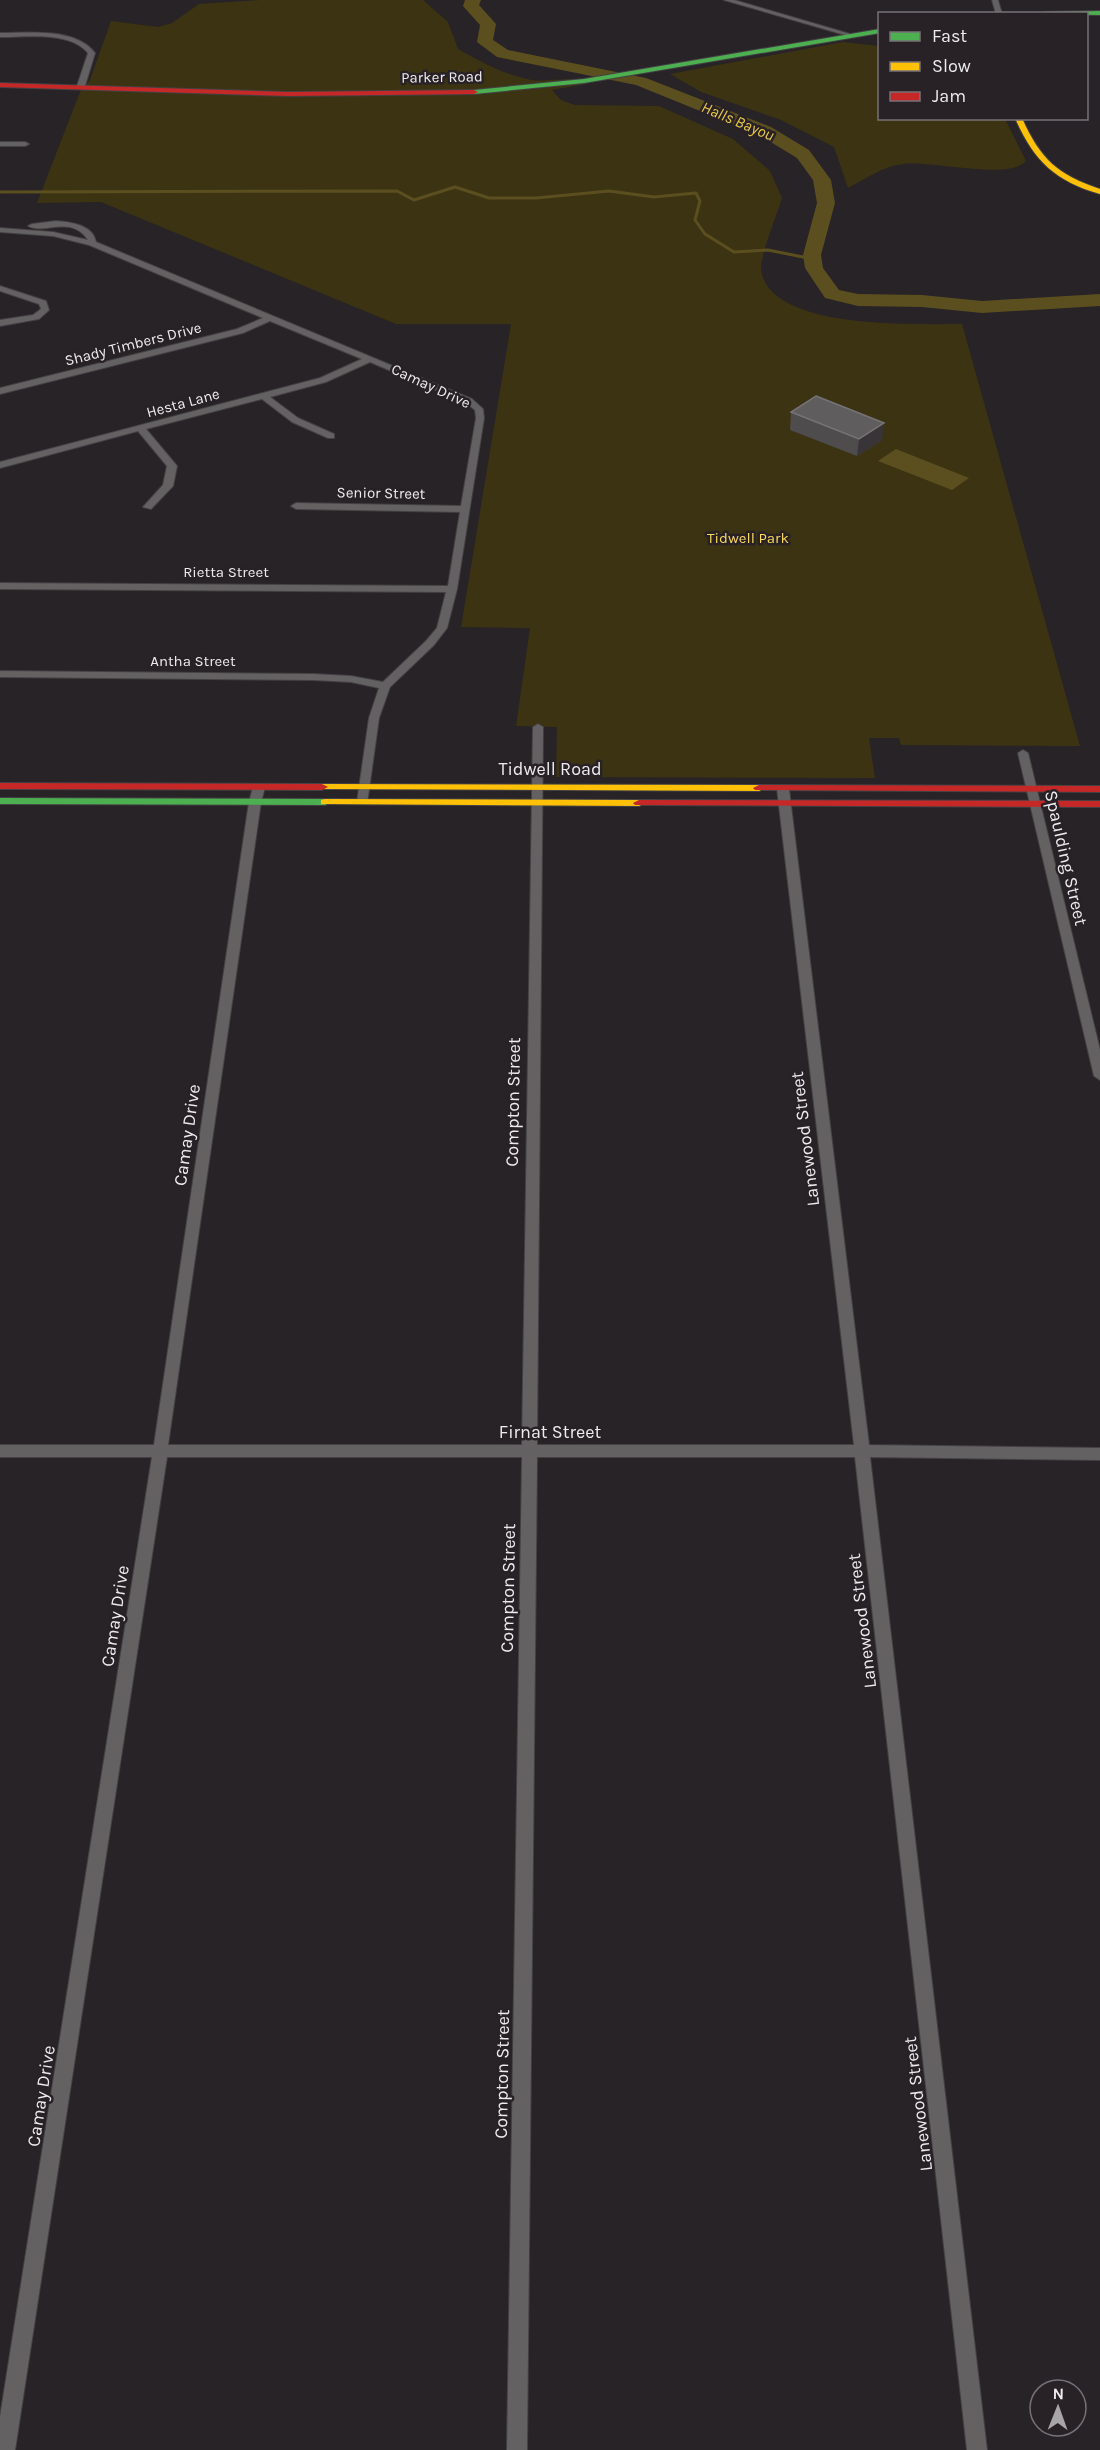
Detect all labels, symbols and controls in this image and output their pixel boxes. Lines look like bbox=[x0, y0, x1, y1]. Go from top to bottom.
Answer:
legend bbox=[878, 12, 1088, 120]
text: Fast bbox=[932, 25, 967, 47]
text: Slow bbox=[932, 55, 971, 77]
street label: Parker Road bbox=[401, 67, 483, 87]
text: Jam bbox=[932, 85, 966, 107]
water label: Halls Bayou bbox=[699, 97, 777, 145]
street label: Shady Timbers Drive bbox=[63, 318, 203, 370]
street label: Camay Drive bbox=[389, 360, 473, 412]
street label: Hesta Lane bbox=[144, 385, 222, 421]
street label: Senior Street bbox=[337, 483, 426, 503]
park label: Tidwell Park bbox=[707, 529, 789, 547]
street label: Rietta Street bbox=[183, 563, 269, 581]
street label: Antha Street bbox=[150, 652, 236, 670]
street label: Tidwell Road bbox=[498, 758, 602, 780]
street label: Spaulding Street bbox=[1040, 788, 1092, 928]
street label: Compton Street bbox=[501, 1037, 525, 1167]
street label: Lanewood Street bbox=[786, 1070, 824, 1208]
street label: Camay Drive bbox=[169, 1083, 205, 1187]
street label: Firnat Street bbox=[499, 1421, 601, 1443]
street label: Compton Street bbox=[496, 1523, 520, 1653]
street label: Lanewood Street bbox=[843, 1552, 881, 1690]
street label: Camay Drive bbox=[96, 1564, 134, 1668]
street label: Compton Street bbox=[490, 2009, 514, 2139]
street label: Lanewood Street bbox=[899, 2035, 937, 2173]
street label: Camay Drive bbox=[22, 2044, 60, 2148]
north arrow bbox=[1028, 2378, 1088, 2438]
text: N bbox=[1052, 2384, 1064, 2403]

